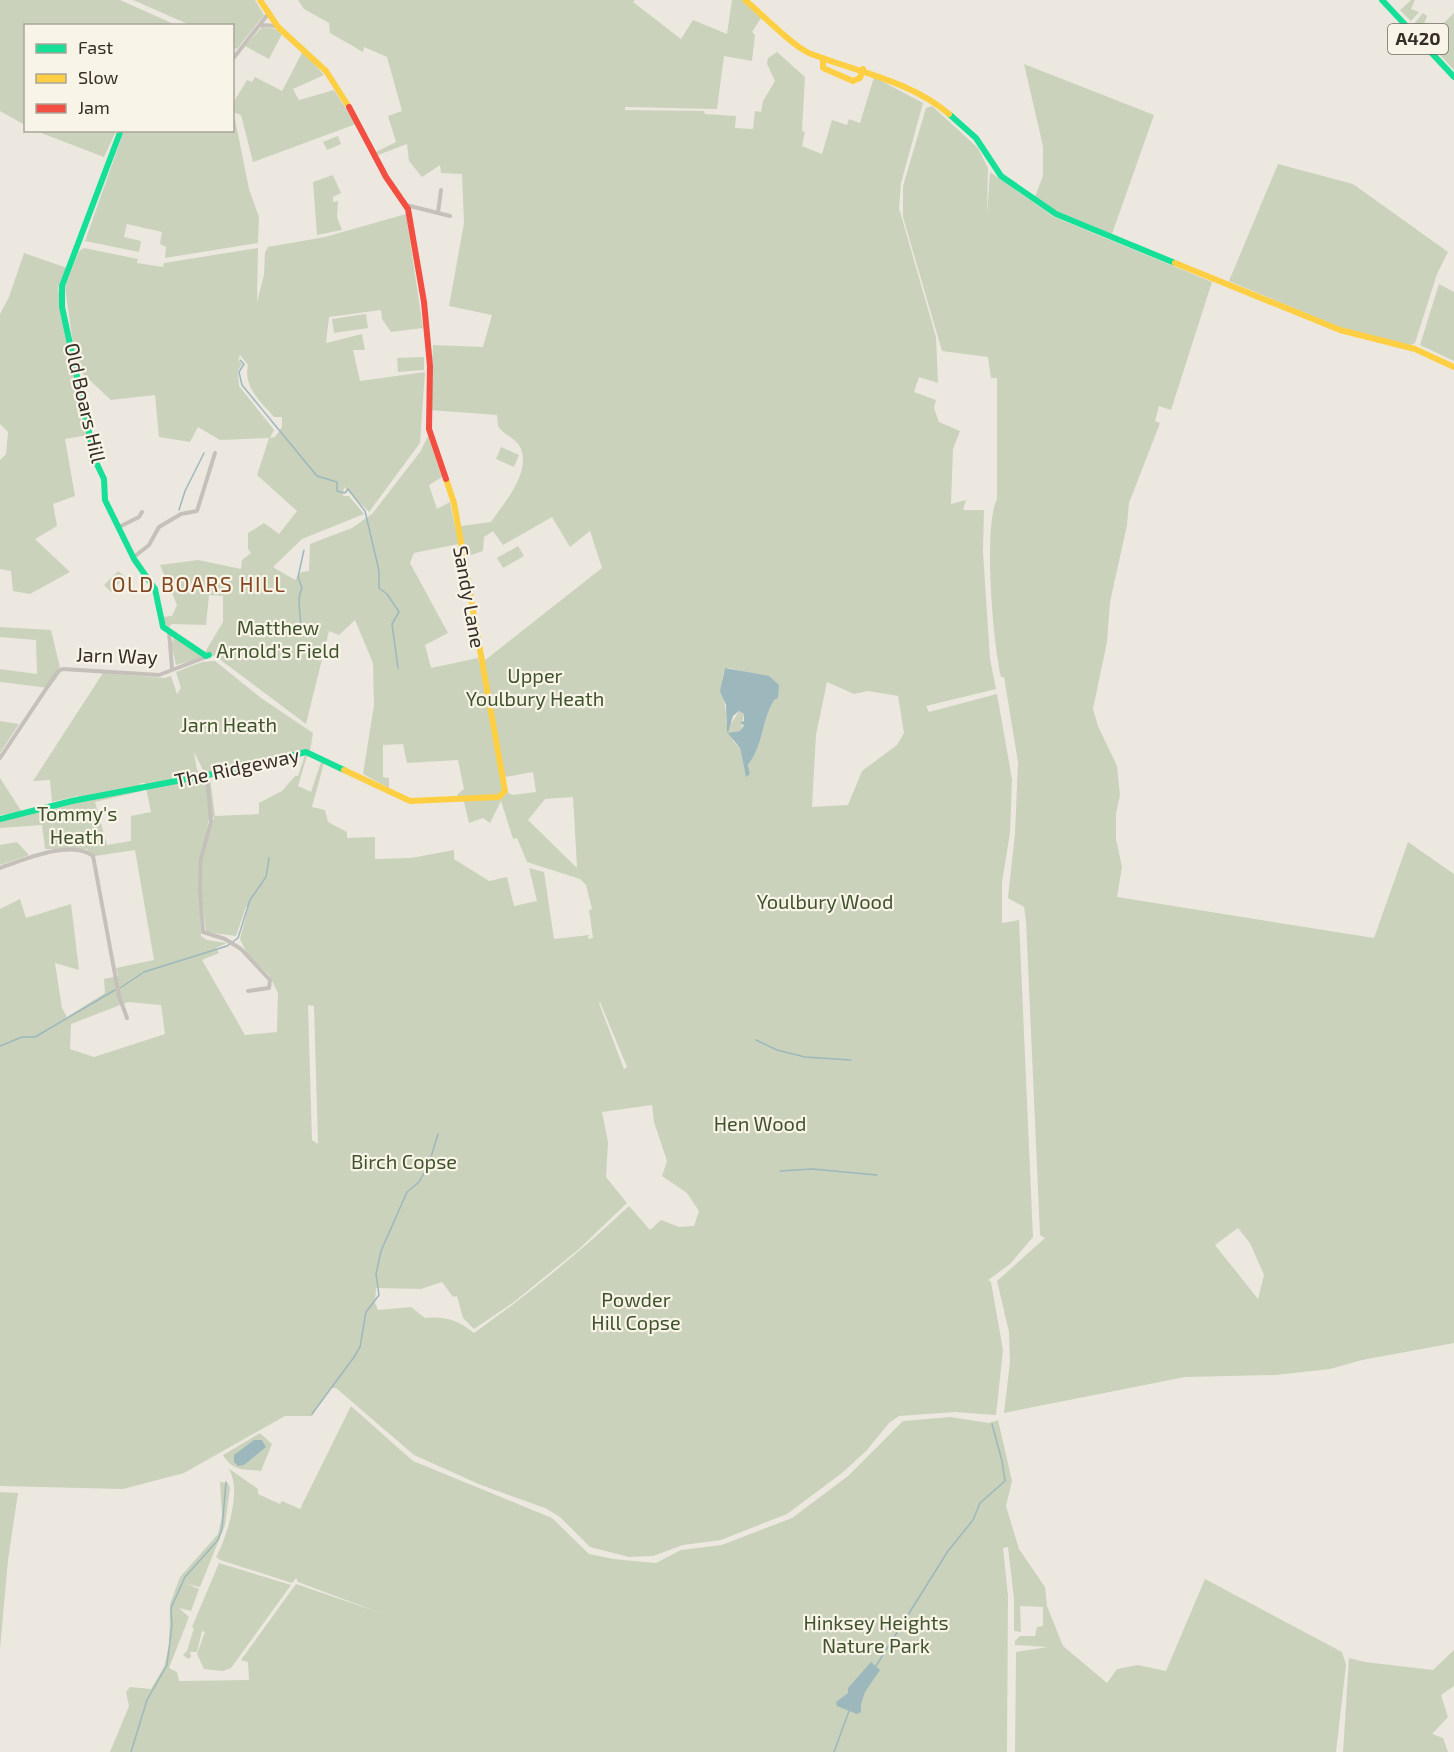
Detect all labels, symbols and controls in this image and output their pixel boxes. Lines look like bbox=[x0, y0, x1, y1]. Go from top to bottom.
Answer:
legend bbox=[24, 24, 234, 132]
road number: A420 bbox=[1388, 24, 1448, 54]
text: Fast bbox=[78, 36, 113, 58]
text: Slow bbox=[78, 66, 119, 88]
text: Jam bbox=[78, 96, 110, 118]
street label: Old Boars Hill bbox=[60, 340, 111, 465]
street label: Sandy Lane bbox=[449, 544, 491, 650]
district label: OLD BOARS HILL bbox=[111, 571, 287, 596]
park label: Matthew Arnold's Field bbox=[216, 615, 340, 662]
street label: Jarn Way bbox=[76, 642, 159, 668]
park label: Upper Youlbury Heath bbox=[466, 663, 604, 710]
park label: Jarn Heath bbox=[181, 712, 277, 736]
street label: The Ridgeway bbox=[172, 742, 302, 792]
park label: Tommy's Heath bbox=[37, 801, 117, 848]
park label: Youlbury Wood bbox=[757, 889, 893, 913]
park label: Hen Wood bbox=[714, 1111, 806, 1135]
park label: Birch Copse bbox=[351, 1149, 457, 1173]
park label: Powder Hill Copse bbox=[591, 1287, 681, 1334]
park label: Hinksey Heights Nature Park bbox=[803, 1610, 949, 1657]

